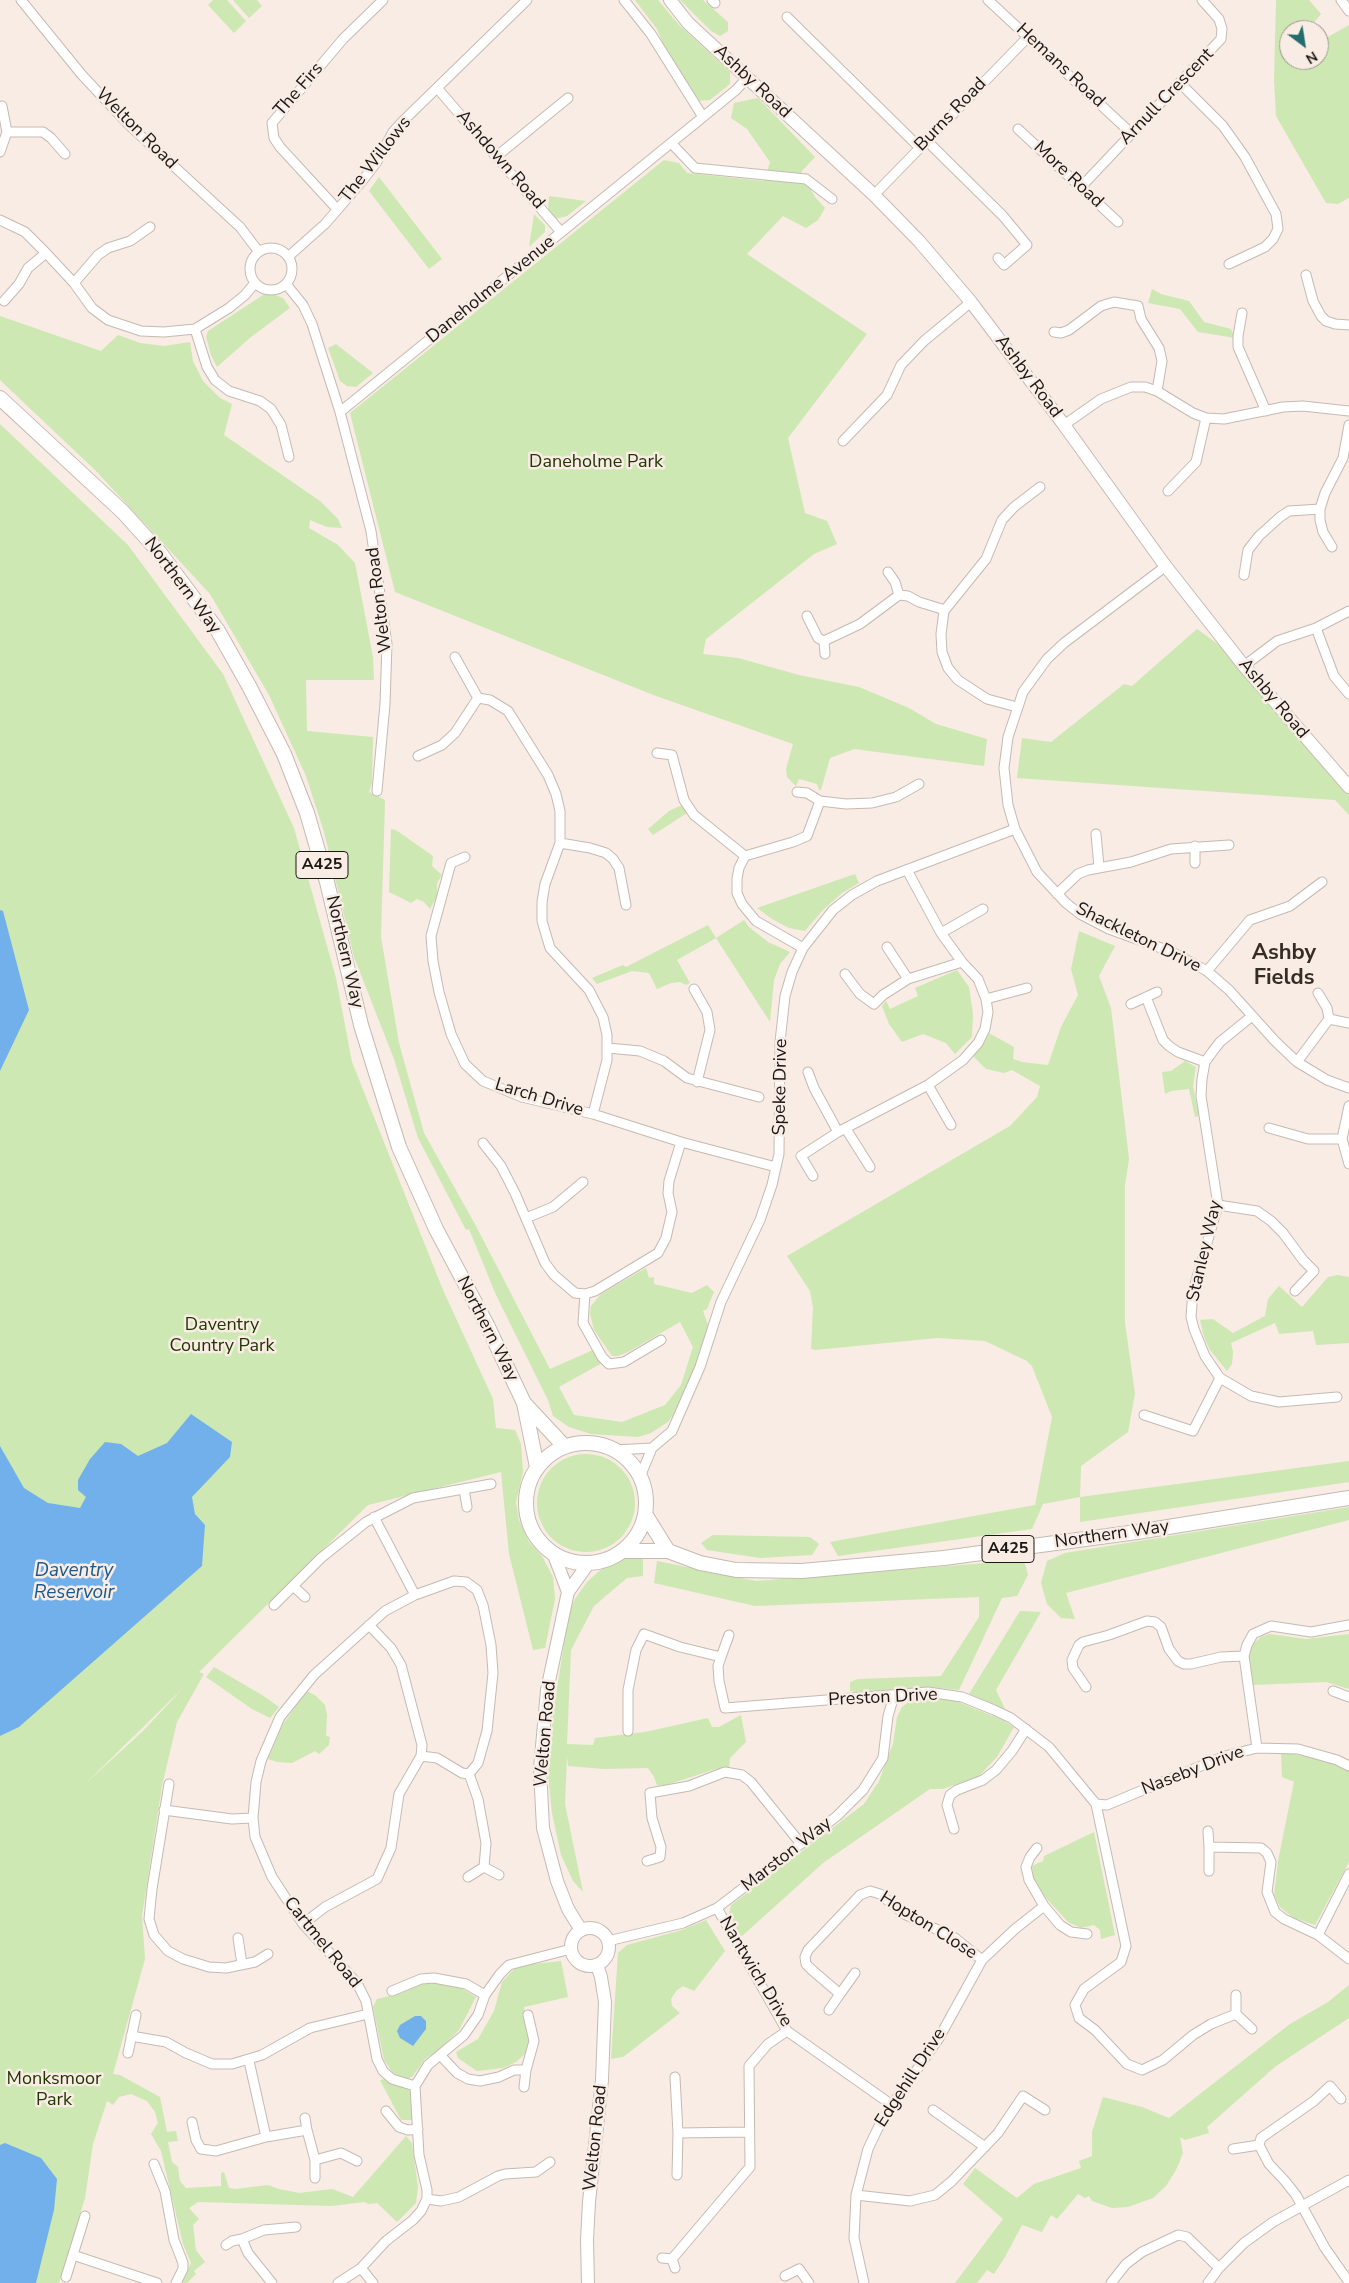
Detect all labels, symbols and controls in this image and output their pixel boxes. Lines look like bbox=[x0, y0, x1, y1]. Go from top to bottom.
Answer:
street label: Hemans Road bbox=[1011, 19, 1109, 113]
north arrow bbox=[1279, 20, 1329, 70]
street label: Ashby Road bbox=[709, 41, 795, 123]
street label: Arnull Crescent bbox=[1115, 44, 1219, 150]
text: N bbox=[1302, 47, 1321, 68]
street label: The Firs bbox=[270, 59, 328, 121]
street label: Burns Road bbox=[911, 74, 991, 156]
street label: Welton Road bbox=[91, 84, 181, 174]
street label: Ashdown Road bbox=[451, 106, 549, 214]
street label: The Willows bbox=[336, 113, 416, 207]
street label: More Road bbox=[1029, 137, 1107, 213]
street label: Daneholme Avenue bbox=[422, 232, 560, 348]
street label: Ashby Road bbox=[990, 331, 1066, 423]
park label: Daneholme Park bbox=[529, 452, 663, 474]
street label: Northern Way bbox=[139, 534, 225, 638]
street label: Welton Road bbox=[363, 546, 397, 654]
street label: Ashby Road bbox=[1233, 655, 1313, 743]
road number: A425 bbox=[296, 852, 348, 878]
street label: Northern Way bbox=[321, 893, 367, 1011]
street label: Shackleton Drive bbox=[1072, 898, 1204, 978]
district label: Ashby Fields bbox=[1252, 941, 1316, 992]
street label: Speke Drive bbox=[769, 1038, 793, 1136]
street label: Larch Drive bbox=[492, 1074, 586, 1122]
street label: Stanley Way bbox=[1183, 1198, 1227, 1304]
street label: Northern Way bbox=[451, 1273, 523, 1385]
park label: Daventry Country Park bbox=[170, 1315, 274, 1358]
street label: Northern Way bbox=[1053, 1516, 1171, 1554]
road number: A425 bbox=[982, 1536, 1034, 1562]
water label: Daventry Reservoir bbox=[34, 1560, 114, 1604]
street label: Welton Road bbox=[531, 1680, 561, 1788]
street label: Preston Drive bbox=[828, 1684, 938, 1712]
street label: Naseby Drive bbox=[1139, 1742, 1247, 1800]
street label: Marston Way bbox=[738, 1813, 836, 1897]
street label: Hopton Close bbox=[875, 1887, 981, 1965]
street label: Cartmel Road bbox=[279, 1893, 365, 1993]
street label: Nantwich Drive bbox=[714, 1913, 796, 2031]
street label: Edgehill Drive bbox=[871, 2025, 951, 2131]
park label: Monksmoor Park bbox=[7, 2069, 101, 2112]
street label: Welton Road bbox=[580, 2084, 612, 2192]

